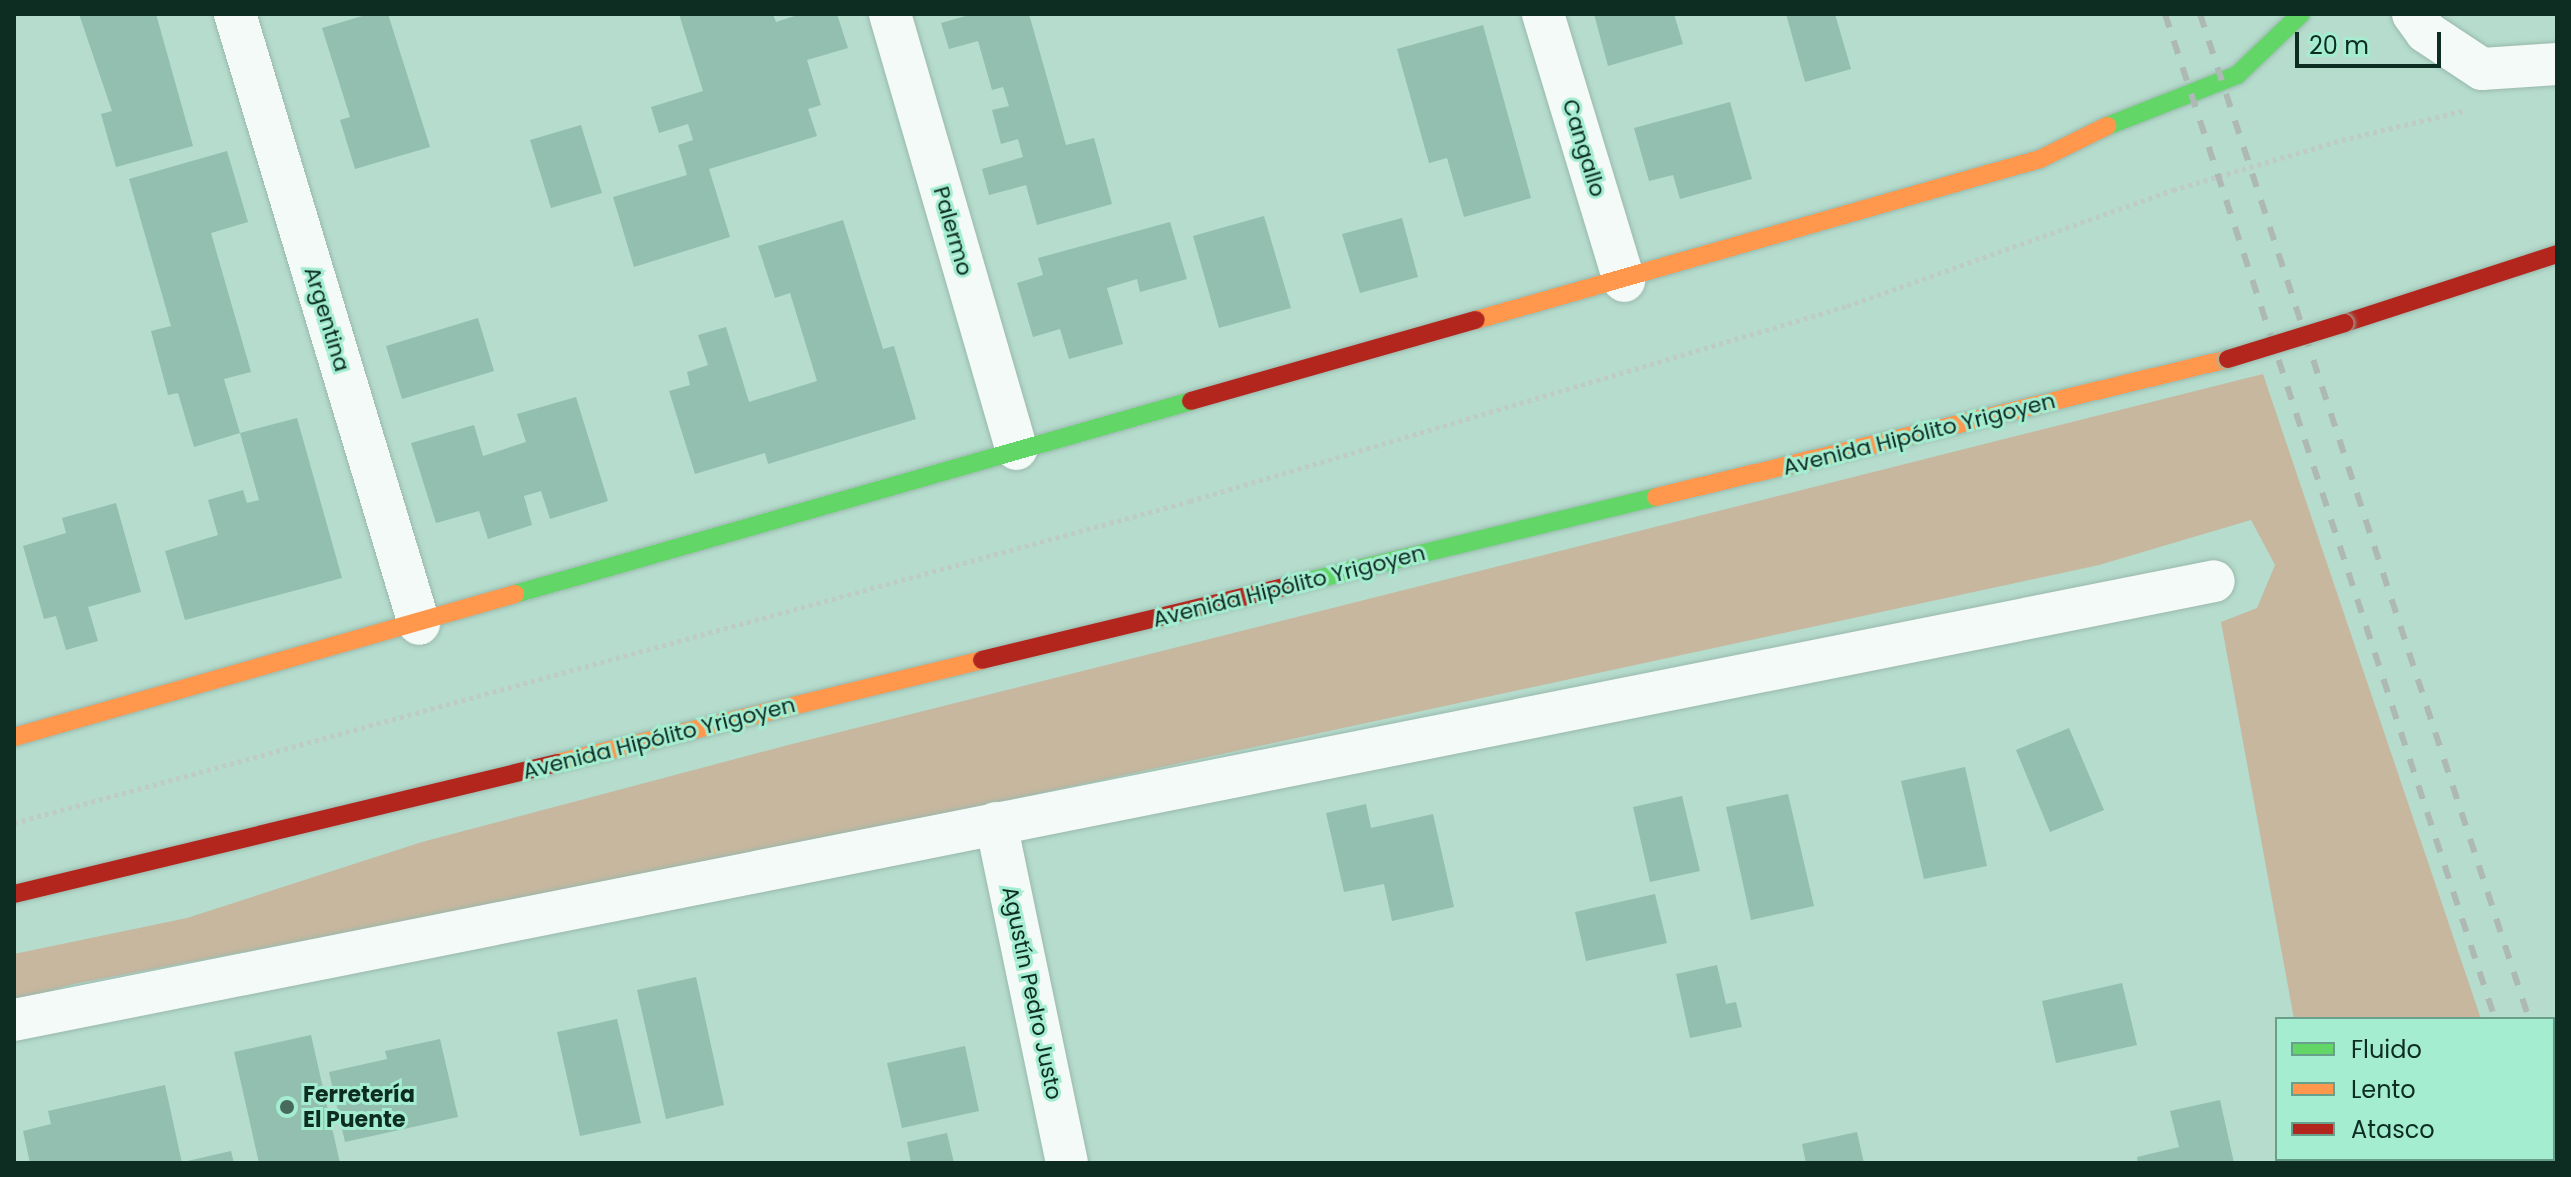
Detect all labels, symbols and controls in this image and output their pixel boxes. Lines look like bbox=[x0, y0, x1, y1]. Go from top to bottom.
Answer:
scale bar bbox=[2299, 16, 2445, 66]
text: 20 m bbox=[2309, 29, 2369, 62]
street label: Cangallo bbox=[1557, 96, 1611, 200]
street label: Palermo bbox=[928, 183, 978, 279]
street label: Argentina bbox=[299, 264, 355, 374]
street label: Avenida Hipólito Yrigoyen bbox=[1780, 387, 2058, 481]
street label: Avenida Hipólito Yrigoyen bbox=[1150, 539, 1428, 633]
street label: Avenida Hipólito Yrigoyen bbox=[520, 691, 798, 785]
street label: Agustín Pedro Justo bbox=[996, 884, 1068, 1102]
legend bbox=[2275, 1017, 2555, 1161]
text: Fluido bbox=[2351, 1033, 2422, 1066]
text: Lento bbox=[2351, 1073, 2416, 1106]
place label: Ferretería El Puente bbox=[303, 1081, 415, 1132]
marker: Ferretería El Puente bbox=[278, 1098, 296, 1116]
text: Atasco bbox=[2351, 1113, 2435, 1146]

